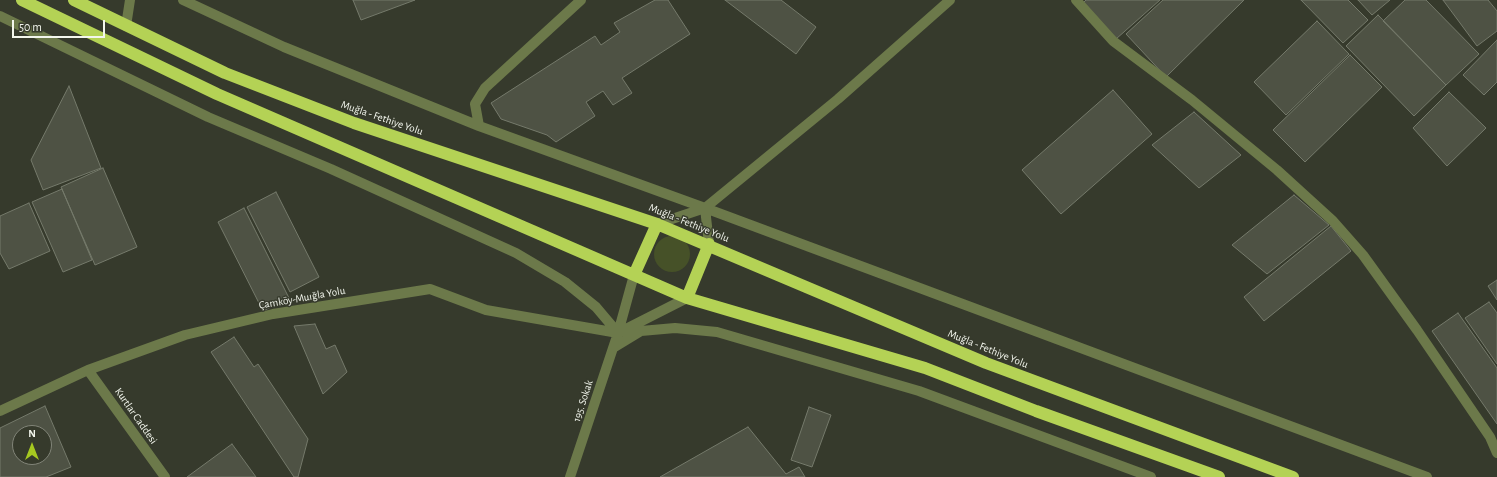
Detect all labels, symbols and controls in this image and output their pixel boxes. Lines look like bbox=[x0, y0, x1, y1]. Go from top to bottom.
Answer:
scale bar bbox=[14, 12, 107, 38]
text: 50 m bbox=[19, 21, 42, 33]
street label: Muğla - Fethiye Yolu bbox=[339, 98, 425, 138]
street label: Muğla - Fethiye Yolu bbox=[647, 201, 731, 245]
street label: Çamköy-Muığla Yolu bbox=[258, 284, 346, 312]
street label: Muğla - Fethiye Yolu bbox=[946, 327, 1030, 371]
street label: 195. Sokak bbox=[570, 378, 596, 424]
street label: Kurtlar Caddesi bbox=[112, 385, 160, 447]
north arrow bbox=[12, 425, 52, 465]
text: N bbox=[28, 428, 36, 439]

